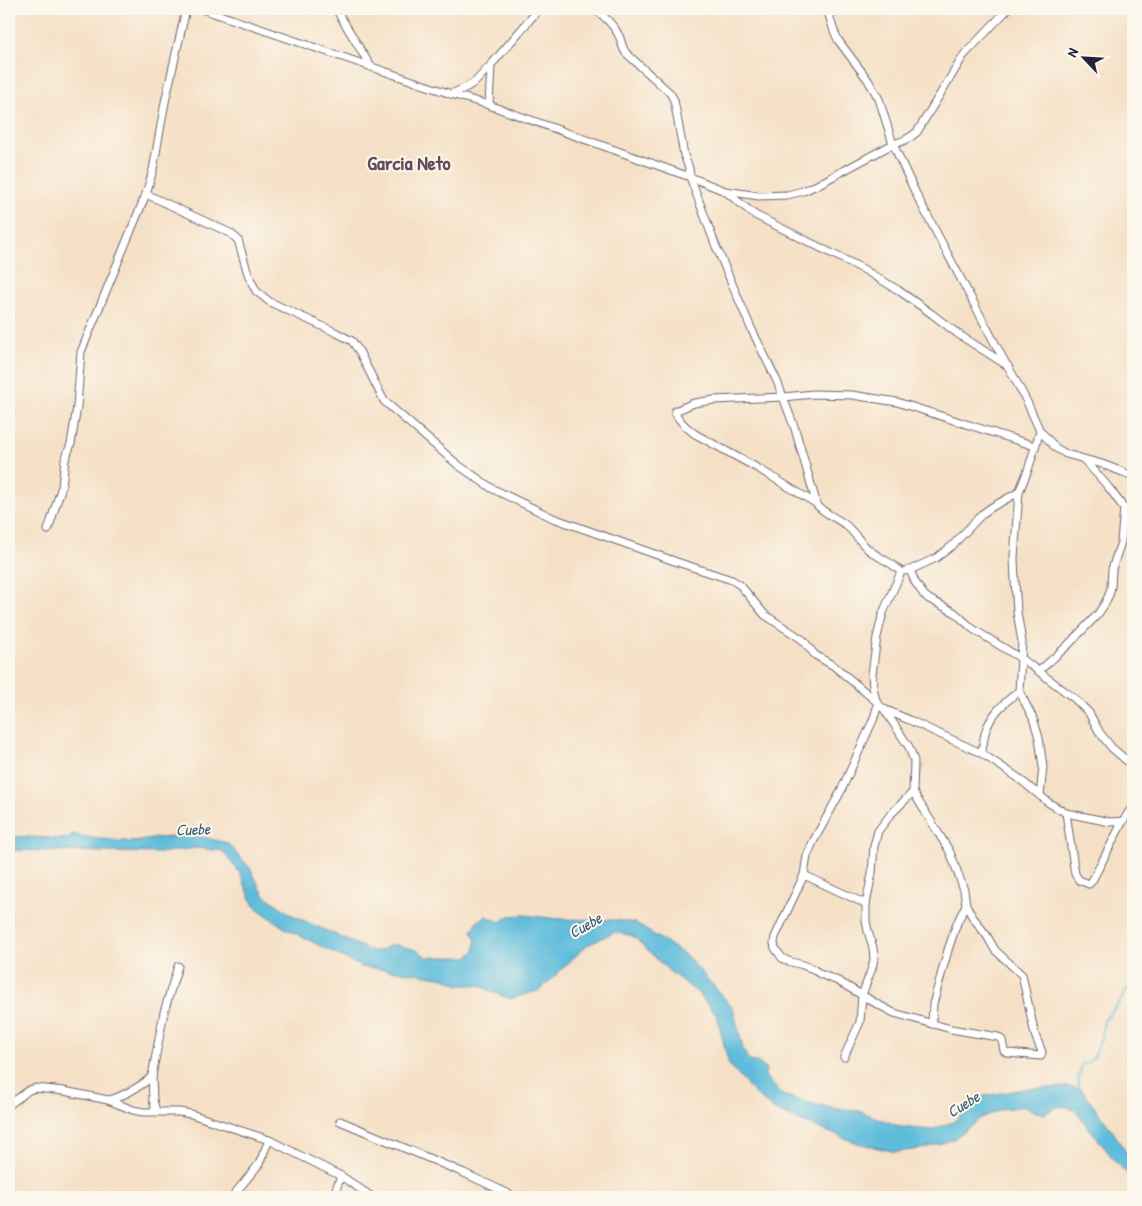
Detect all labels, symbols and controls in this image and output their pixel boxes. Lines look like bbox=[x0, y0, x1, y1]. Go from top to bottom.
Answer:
north arrow bbox=[1060, 32, 1110, 82]
text: N bbox=[1062, 44, 1082, 60]
district label: Garcia Neto bbox=[367, 149, 451, 176]
water label: Cuebe bbox=[175, 817, 211, 841]
water label: Cuebe bbox=[565, 907, 606, 943]
water label: Cuebe bbox=[943, 1085, 984, 1122]

